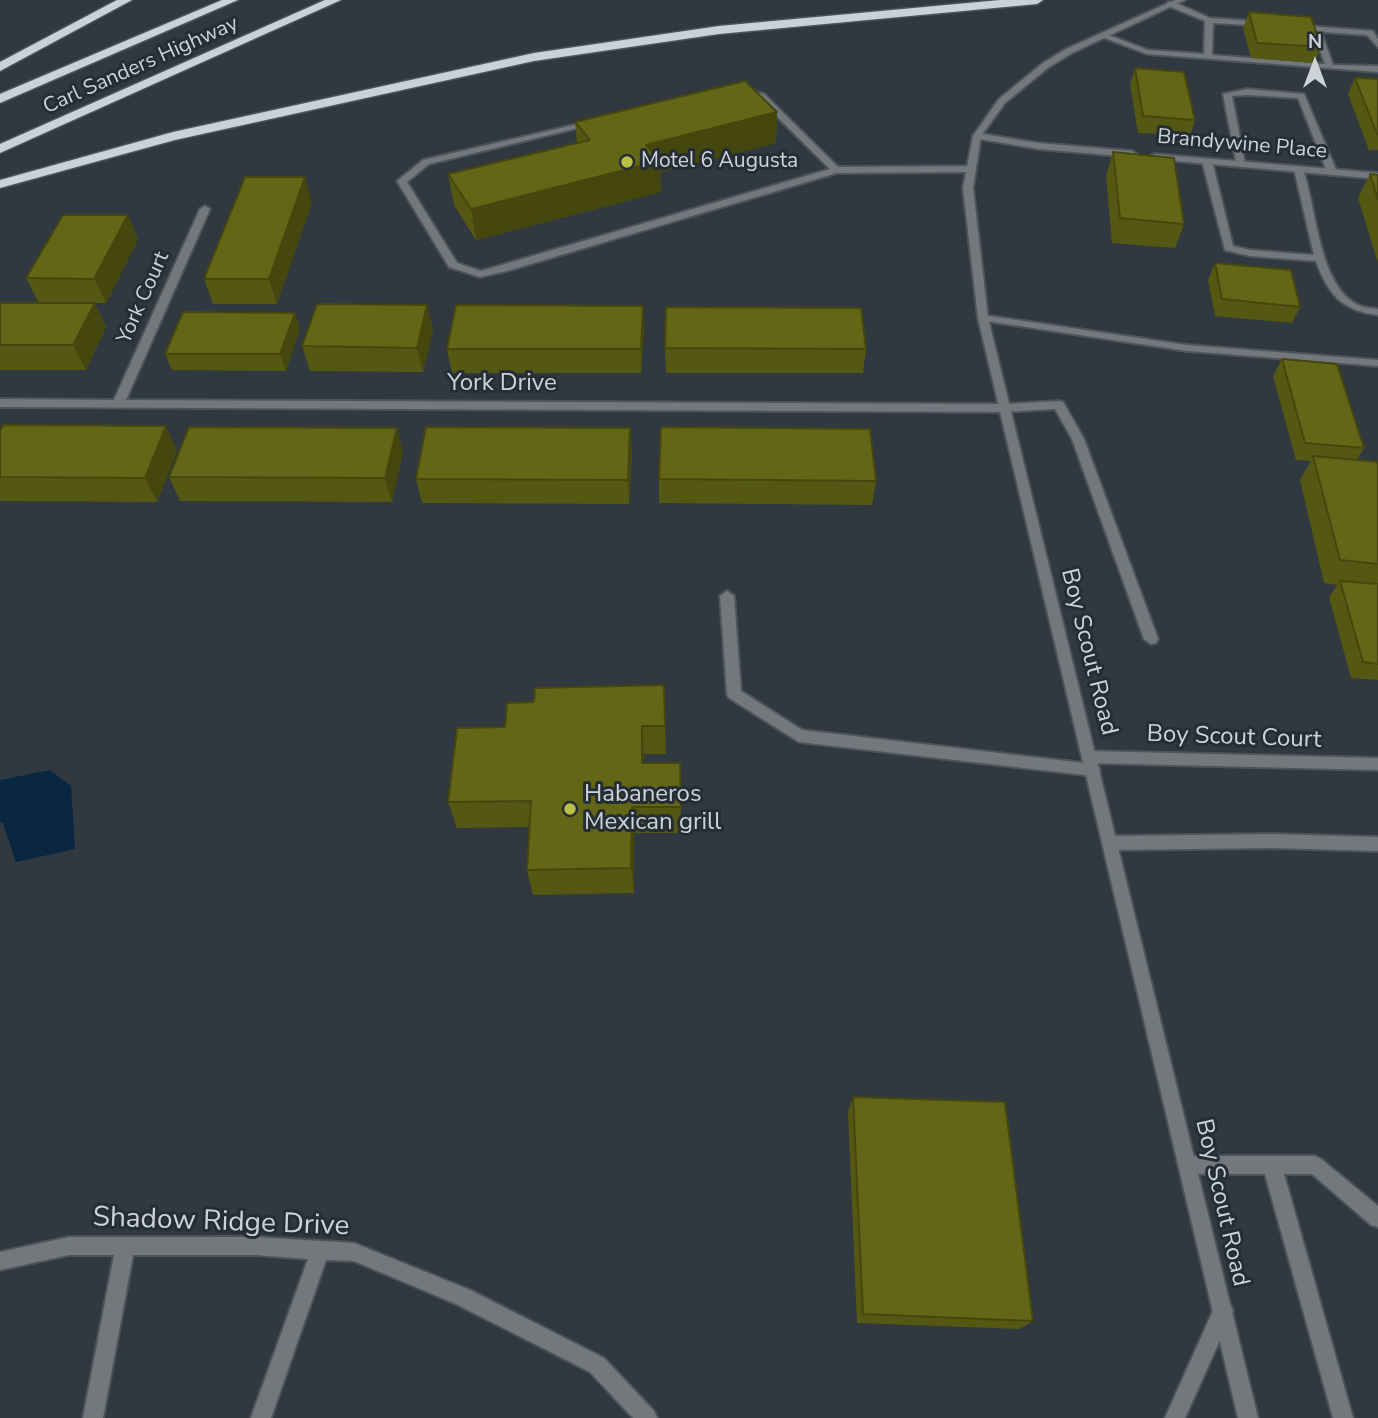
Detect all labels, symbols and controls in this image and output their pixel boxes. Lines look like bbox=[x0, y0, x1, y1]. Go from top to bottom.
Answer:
street label: Carl Sanders Highway bbox=[40, 12, 242, 120]
north arrow bbox=[1280, 28, 1350, 98]
text: N bbox=[1308, 29, 1322, 55]
street label: Brandywine Place bbox=[1156, 125, 1328, 165]
place label: Motel 6 Augusta bbox=[641, 149, 798, 175]
marker: Motel 6 Augusta bbox=[619, 154, 635, 170]
street label: York Court bbox=[113, 248, 175, 348]
street label: York Drive bbox=[447, 370, 557, 398]
street label: Boy Scout Road bbox=[1053, 566, 1123, 738]
street label: Boy Scout Court bbox=[1146, 721, 1322, 755]
place label: Habaneros Mexican grill bbox=[584, 781, 721, 837]
marker: Habaneros Mexican grill bbox=[562, 801, 578, 817]
street label: Boy Scout Road bbox=[1188, 1117, 1254, 1289]
street label: Shadow Ridge Drive bbox=[92, 1202, 350, 1244]

